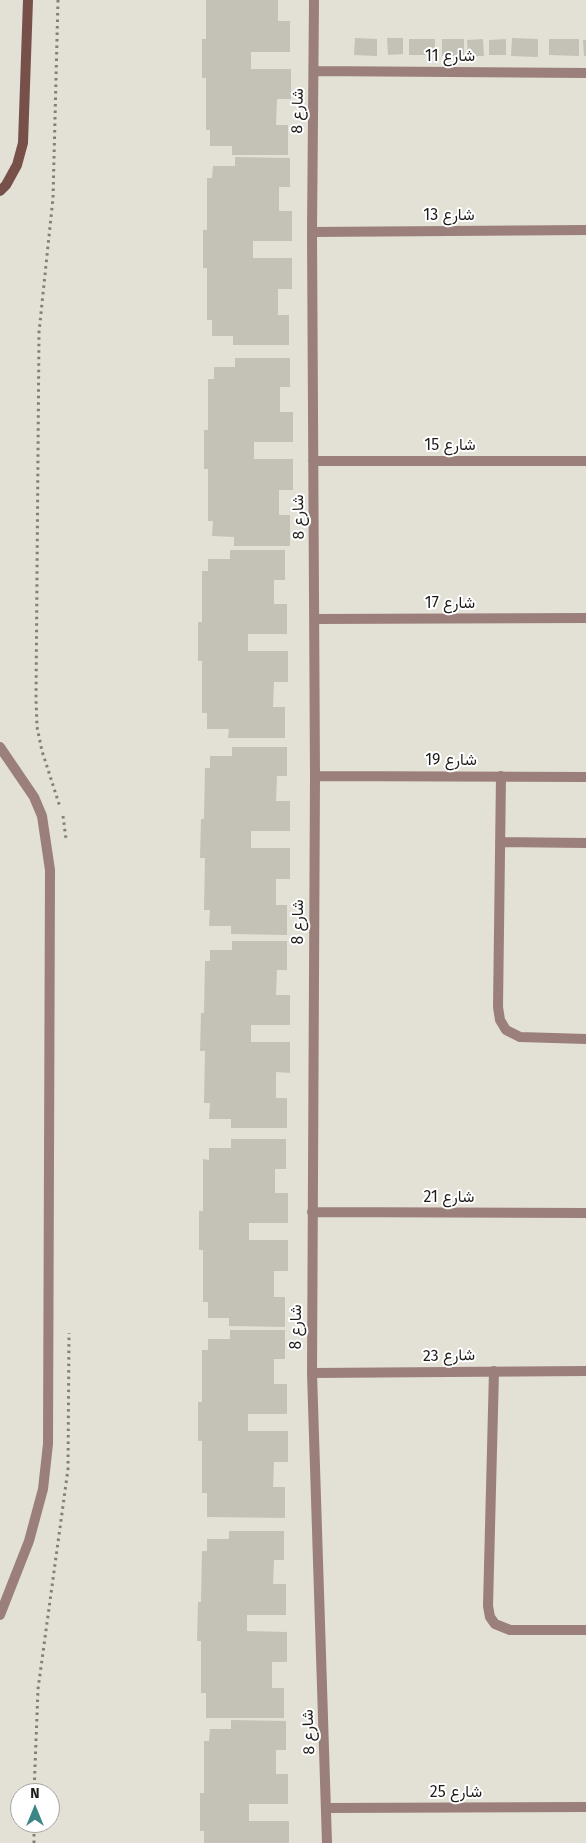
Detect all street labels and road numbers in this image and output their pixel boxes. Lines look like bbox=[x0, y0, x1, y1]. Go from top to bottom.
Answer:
street label: شارع 11 bbox=[425, 47, 475, 67]
street label: شارع 8 bbox=[288, 88, 308, 134]
street label: شارع 13 bbox=[423, 206, 475, 226]
street label: شارع 15 bbox=[424, 436, 476, 456]
street label: شارع 8 bbox=[289, 494, 309, 540]
street label: شارع 17 bbox=[425, 594, 475, 614]
street label: شارع 19 bbox=[425, 751, 477, 771]
street label: شارع 8 bbox=[289, 899, 309, 945]
street label: شارع 21 bbox=[424, 1188, 474, 1208]
street label: شارع 8 bbox=[287, 1304, 307, 1350]
street label: شارع 23 bbox=[423, 1346, 475, 1366]
street label: شارع 8 bbox=[299, 1709, 319, 1755]
street label: شارع 25 bbox=[430, 1783, 482, 1803]

